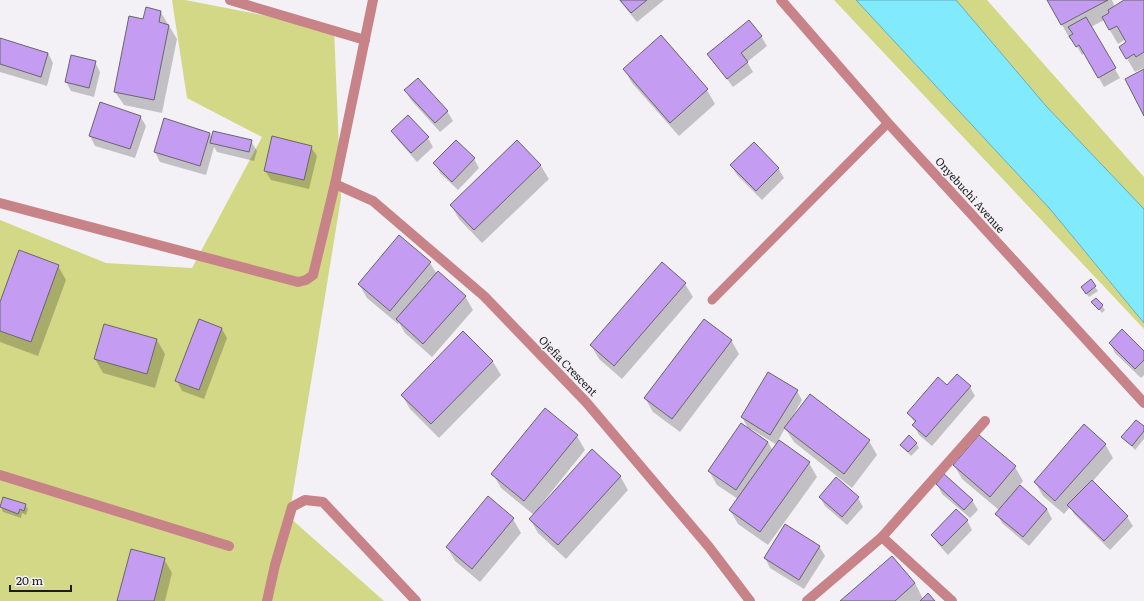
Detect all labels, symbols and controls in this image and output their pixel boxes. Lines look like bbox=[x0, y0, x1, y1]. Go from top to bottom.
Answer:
street label: Onyebuchi Avenue bbox=[932, 153, 1009, 236]
street label: Ojefia Crescent bbox=[536, 332, 602, 399]
scale bar bbox=[10, 567, 71, 593]
text: 20 m bbox=[16, 571, 43, 589]

